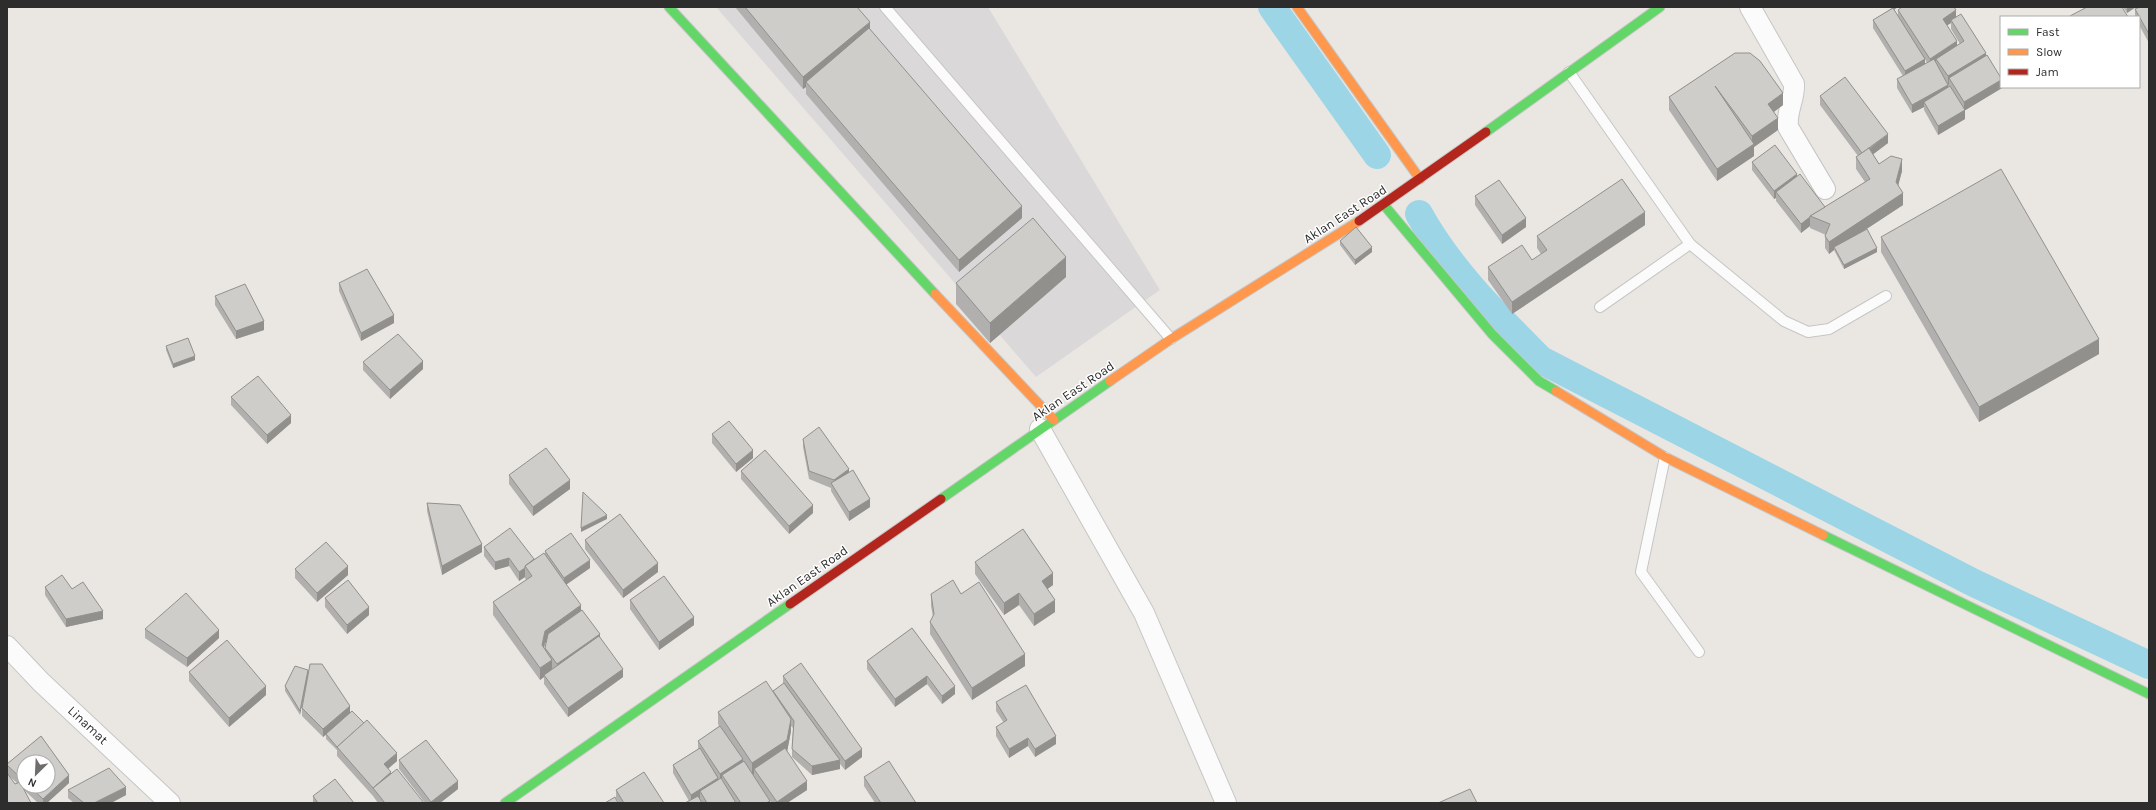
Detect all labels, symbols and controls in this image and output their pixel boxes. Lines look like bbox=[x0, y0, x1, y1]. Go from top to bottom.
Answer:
legend bbox=[2000, 16, 2140, 88]
text: Fast bbox=[2036, 25, 2060, 39]
text: Slow bbox=[2036, 45, 2062, 59]
text: Jam bbox=[2036, 65, 2059, 79]
street label: Aklan East Road bbox=[1301, 182, 1389, 246]
street label: Aklan East Road bbox=[1029, 358, 1117, 424]
street label: Aklan East Road bbox=[763, 542, 851, 610]
street label: Linamat bbox=[65, 703, 111, 747]
north arrow bbox=[16, 754, 56, 794]
text: N bbox=[26, 775, 38, 790]

